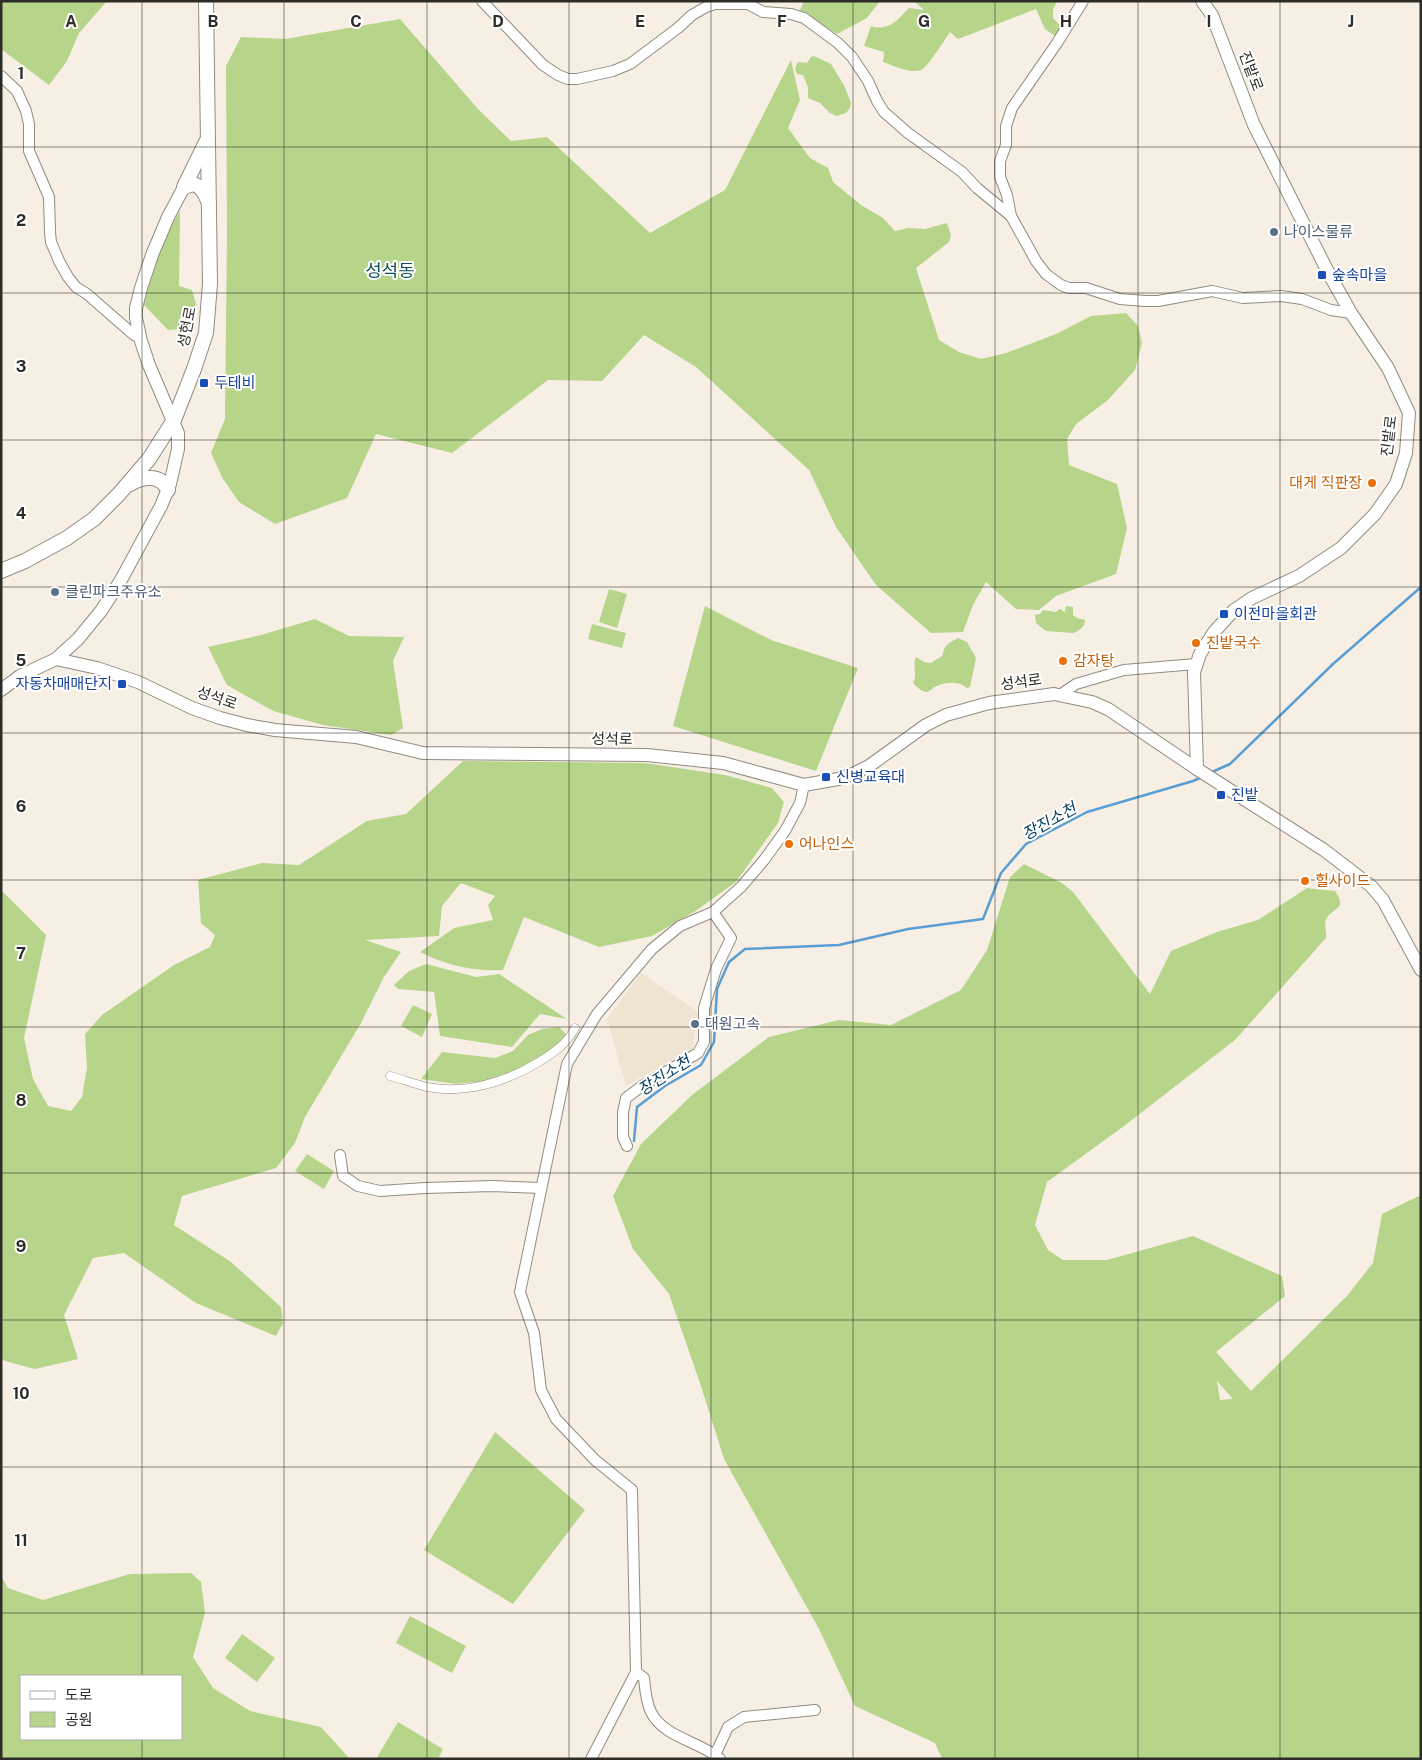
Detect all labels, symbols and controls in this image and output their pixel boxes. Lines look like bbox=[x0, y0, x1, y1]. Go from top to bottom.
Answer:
text: A bbox=[65, 12, 77, 31]
text: B bbox=[208, 12, 219, 31]
text: C bbox=[350, 12, 362, 31]
text: D bbox=[492, 12, 504, 31]
text: E bbox=[635, 12, 645, 31]
text: F bbox=[777, 12, 787, 31]
text: G bbox=[918, 12, 930, 31]
text: H bbox=[1060, 12, 1072, 31]
text: I bbox=[1207, 12, 1211, 31]
text: J bbox=[1348, 12, 1354, 31]
street label: 진밭로 bbox=[1236, 48, 1267, 93]
text: 1 bbox=[18, 64, 24, 83]
text: 2 bbox=[16, 211, 26, 230]
place label: 나이스물류 bbox=[1284, 223, 1353, 240]
marker: 나이스물류 bbox=[1268, 226, 1280, 238]
district label: 성석동 bbox=[365, 260, 415, 281]
place label: 숲속마을 bbox=[1332, 266, 1387, 283]
marker: 숲속마을 bbox=[1316, 269, 1328, 281]
street label: 성현로 bbox=[174, 305, 199, 349]
text: 3 bbox=[16, 357, 26, 376]
place label: 두테비 bbox=[214, 374, 255, 391]
marker: 두테비 bbox=[198, 377, 210, 389]
street label: 진밭로 bbox=[1378, 414, 1399, 458]
place label: 대게 직판장 bbox=[1289, 474, 1362, 491]
marker: 대게 직판장 bbox=[1366, 477, 1378, 489]
text: 4 bbox=[16, 504, 27, 523]
place label: 클린파크주유소 bbox=[65, 583, 162, 600]
marker: 클린파크주유소 bbox=[49, 586, 61, 598]
place label: 이전마을회관 bbox=[1234, 605, 1317, 622]
marker: 이전마을회관 bbox=[1218, 608, 1230, 620]
place label: 진밭국수 bbox=[1206, 634, 1261, 651]
marker: 진밭국수 bbox=[1190, 637, 1202, 649]
text: 5 bbox=[16, 651, 27, 670]
place label: 감자탕 bbox=[1073, 652, 1115, 669]
marker: 감자탕 bbox=[1057, 655, 1069, 667]
street label: 성석로 bbox=[999, 670, 1043, 693]
place label: 자동차매매단지 bbox=[15, 675, 112, 692]
marker: 자동차매매단지 bbox=[116, 678, 128, 690]
street label: 성석로 bbox=[195, 683, 240, 712]
street label: 성석로 bbox=[591, 730, 633, 747]
place label: 신병교육대 bbox=[836, 768, 905, 785]
marker: 신병교육대 bbox=[820, 771, 832, 783]
place label: 진밭 bbox=[1231, 786, 1259, 803]
marker: 진밭 bbox=[1215, 789, 1227, 801]
text: 6 bbox=[16, 797, 26, 816]
water label: 장진소천 bbox=[1019, 798, 1082, 844]
place label: 어나인스 bbox=[799, 835, 854, 852]
marker: 어나인스 bbox=[783, 838, 795, 850]
place label: 힐사이드 bbox=[1315, 872, 1370, 889]
marker: 힐사이드 bbox=[1299, 875, 1311, 887]
text: 7 bbox=[16, 944, 26, 963]
place label: 대원고속 bbox=[705, 1015, 760, 1032]
marker: 대원고속 bbox=[689, 1018, 701, 1030]
water label: 장진소천 bbox=[634, 1050, 696, 1099]
text: 8 bbox=[16, 1091, 27, 1110]
text: 9 bbox=[16, 1237, 26, 1256]
text: 10 bbox=[12, 1384, 30, 1403]
text: 11 bbox=[14, 1531, 28, 1550]
legend bbox=[20, 1675, 182, 1740]
text: 도로 bbox=[65, 1686, 93, 1703]
text: 공원 bbox=[65, 1711, 93, 1728]

